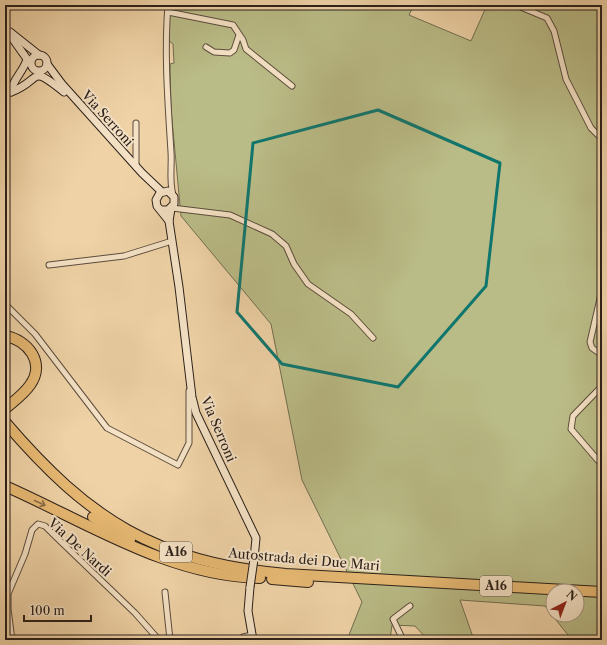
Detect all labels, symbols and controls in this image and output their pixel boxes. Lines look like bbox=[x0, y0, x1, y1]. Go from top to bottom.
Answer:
street label: Via Serroni bbox=[78, 86, 137, 149]
street label: Via Serroni bbox=[198, 393, 240, 464]
one-way arrow bbox=[34, 500, 46, 507]
street label: Via De Nardi bbox=[44, 514, 115, 579]
road number: A16 bbox=[160, 542, 192, 562]
street label: Autostrada dei Due Mari bbox=[227, 544, 380, 574]
road number: A16 bbox=[480, 576, 512, 596]
north arrow bbox=[545, 583, 585, 623]
text: N bbox=[563, 587, 580, 604]
scale bar bbox=[24, 597, 91, 623]
text: 100 m bbox=[30, 603, 65, 618]

